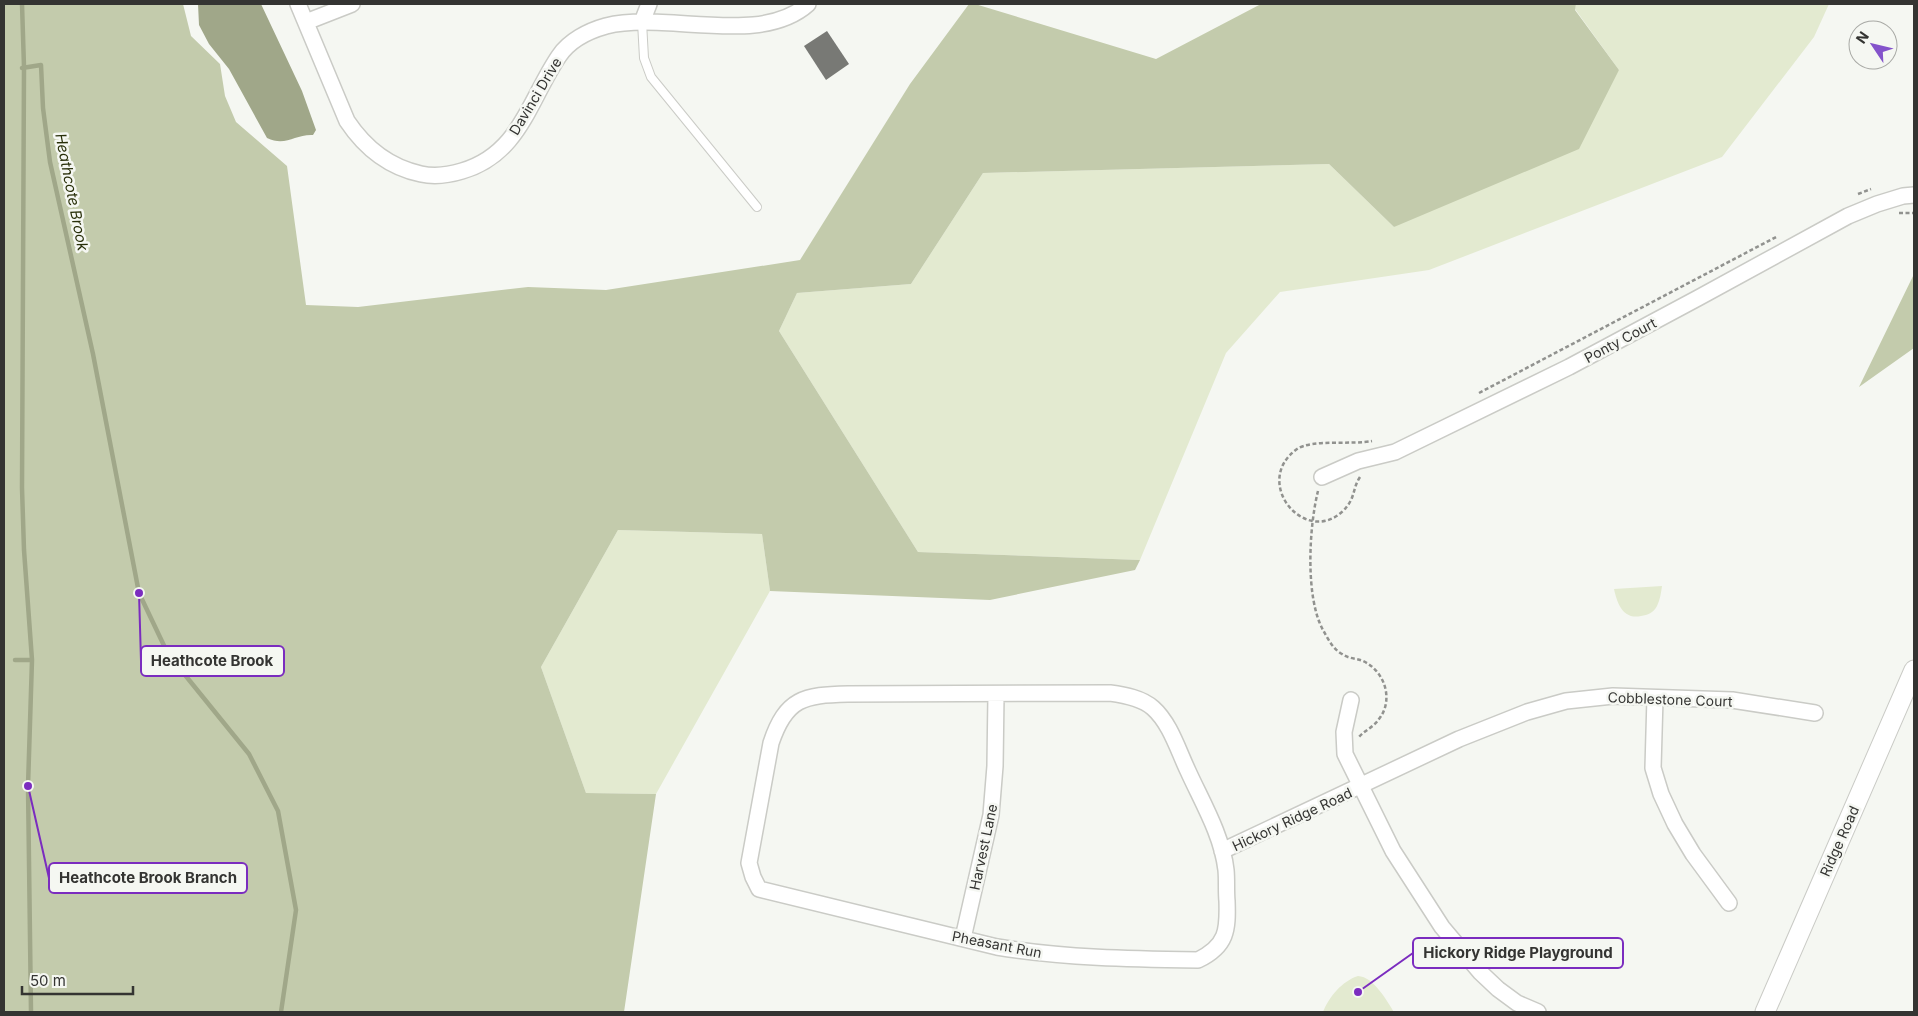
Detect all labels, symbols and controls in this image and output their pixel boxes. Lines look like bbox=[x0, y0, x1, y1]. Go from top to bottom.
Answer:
north arrow bbox=[1848, 20, 1898, 70]
text: N bbox=[1852, 28, 1872, 47]
street label: Davinci Drive bbox=[505, 54, 565, 138]
water label: Heathcote Brook bbox=[51, 132, 93, 253]
street label: Ponty Court bbox=[1581, 314, 1659, 366]
callout: Heathcote Brook bbox=[141, 646, 284, 676]
text: Heathcote Brook bbox=[151, 651, 274, 670]
street label: Cobblestone Court bbox=[1607, 688, 1733, 710]
street label: Hickory Ridge Road bbox=[1229, 784, 1355, 854]
street label: Harvest Lane bbox=[966, 802, 1000, 892]
street label: Ridge Road bbox=[1816, 803, 1862, 879]
callout: Heathcote Brook Branch bbox=[49, 863, 247, 893]
text: Heathcote Brook Branch bbox=[59, 868, 237, 887]
street label: Pheasant Run bbox=[951, 927, 1043, 961]
callout: Hickory Ridge Playground bbox=[1413, 938, 1623, 968]
text: Hickory Ridge Playground bbox=[1423, 943, 1613, 962]
scale bar bbox=[22, 964, 134, 996]
text: 50 m bbox=[30, 971, 66, 990]

